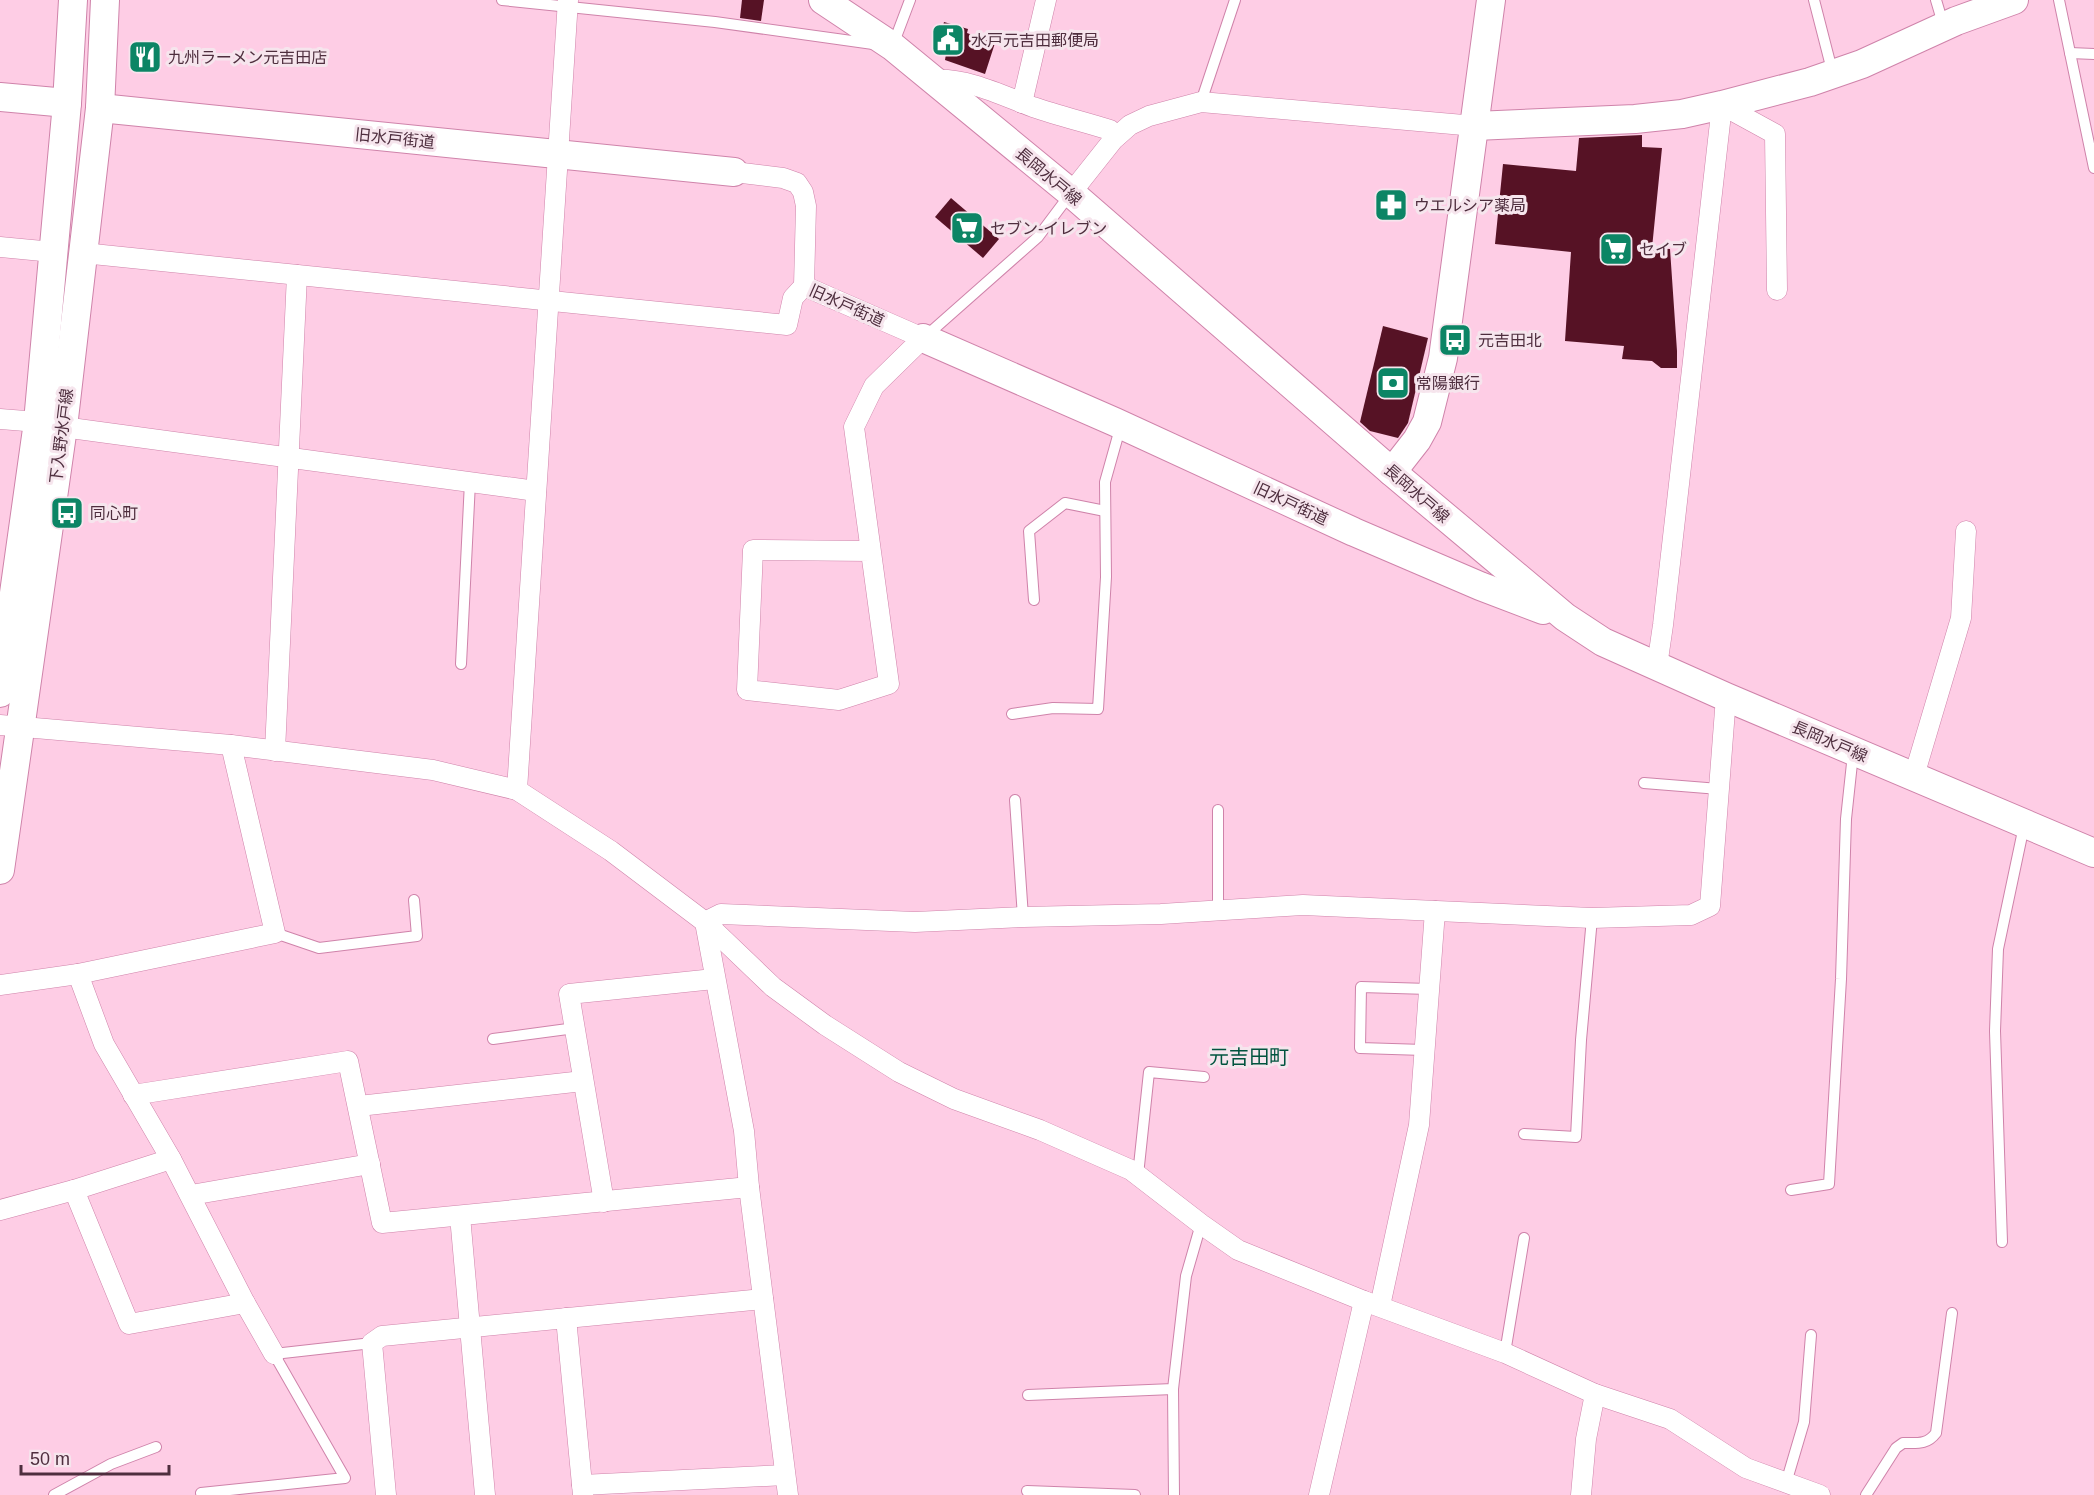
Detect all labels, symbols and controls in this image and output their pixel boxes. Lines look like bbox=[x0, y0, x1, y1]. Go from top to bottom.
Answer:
public building icon: 水戸元吉田郵便局 bbox=[930, 22, 966, 58]
place label: 水戸元吉田郵便局 bbox=[971, 32, 1099, 49]
restaurant icon: 九州ラーメン元吉田店 bbox=[127, 39, 163, 75]
place label: 九州ラーメン元吉田店 bbox=[168, 49, 327, 66]
street label: 旧水戸街道 bbox=[354, 126, 436, 151]
street label: 長岡水戸線 bbox=[1013, 144, 1085, 209]
pharmacy icon: ウエルシア薬局 bbox=[1373, 187, 1409, 223]
place label: ウエルシア薬局 bbox=[1414, 197, 1526, 214]
supermarket icon: セブン-イレブン bbox=[949, 210, 985, 246]
place label: セブン-イレブン bbox=[990, 220, 1107, 237]
supermarket icon: セイブ bbox=[1598, 231, 1634, 267]
place label: セイブ bbox=[1639, 241, 1687, 258]
street label: 旧水戸街道 bbox=[807, 281, 887, 329]
bus stop icon: 元吉田北 bbox=[1437, 322, 1473, 358]
place label: 元吉田北 bbox=[1478, 332, 1542, 349]
bank icon: 常陽銀行 bbox=[1375, 365, 1411, 401]
place label: 常陽銀行 bbox=[1416, 375, 1480, 392]
street label: 下入野水戸線 bbox=[47, 387, 76, 485]
street label: 長岡水戸線 bbox=[1381, 461, 1452, 526]
street label: 旧水戸街道 bbox=[1251, 479, 1331, 528]
bus stop icon: 同心町 bbox=[49, 495, 85, 531]
place label: 同心町 bbox=[90, 505, 138, 522]
street label: 長岡水戸線 bbox=[1790, 718, 1870, 765]
district label: 元吉田町 bbox=[1209, 1046, 1289, 1068]
scale bar bbox=[21, 1438, 170, 1476]
text: 50 m bbox=[30, 1449, 70, 1469]

